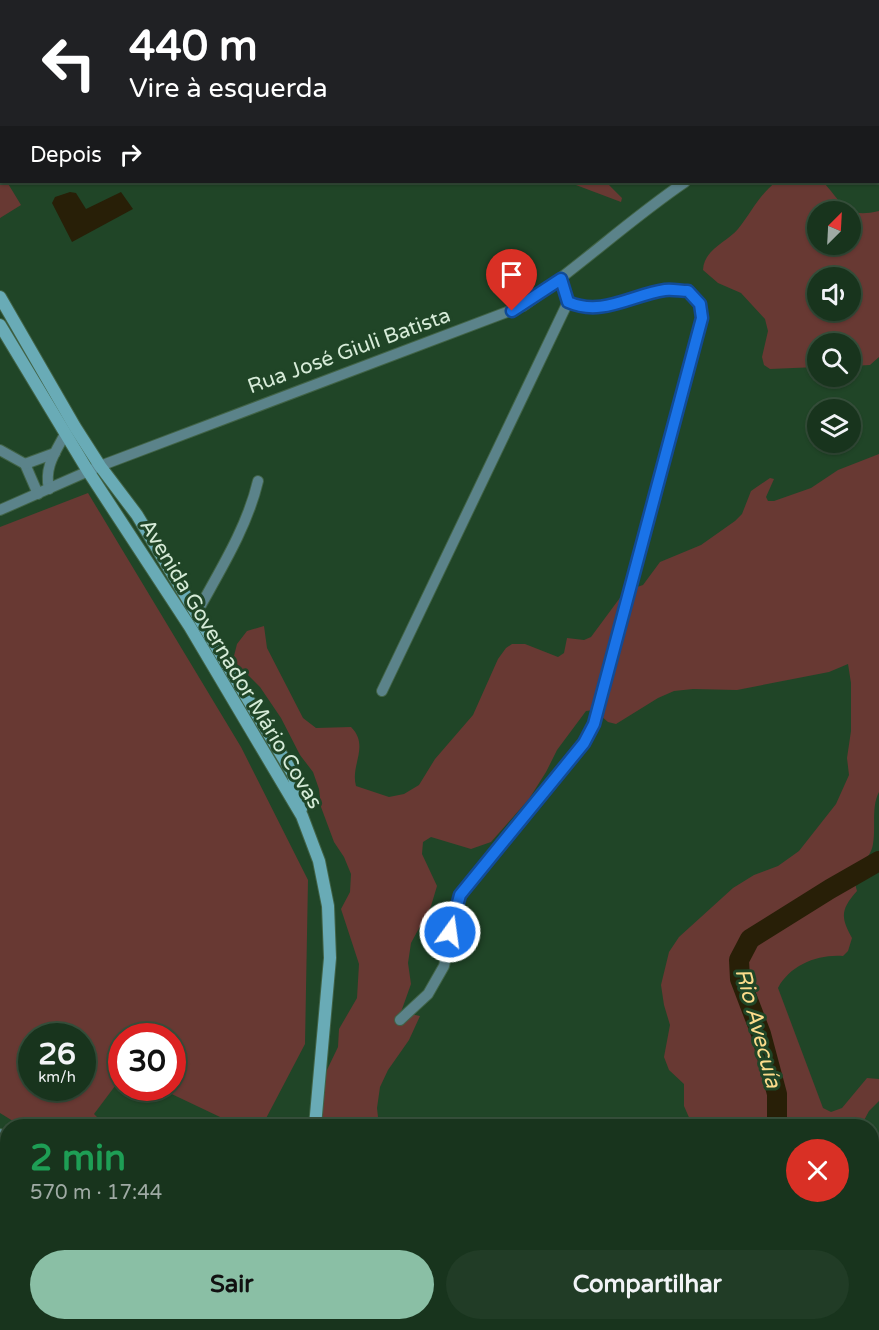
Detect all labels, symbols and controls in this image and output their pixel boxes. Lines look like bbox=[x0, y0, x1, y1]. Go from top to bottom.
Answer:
text: 440 m bbox=[129, 21, 258, 72]
icon: left bbox=[30, 24, 108, 102]
text: Vire à esquerda bbox=[129, 72, 328, 105]
icon: right bbox=[114, 138, 147, 171]
text: Depois bbox=[30, 142, 102, 168]
north arrow bbox=[807, 201, 861, 255]
map controls bbox=[807, 201, 861, 453]
pin bbox=[486, 249, 537, 311]
icon: arrive bbox=[495, 258, 528, 291]
button: sound bbox=[807, 267, 861, 321]
street label: Rua José Giuli Batista bbox=[244, 303, 454, 399]
button: search bbox=[807, 333, 861, 387]
button: layers bbox=[807, 399, 861, 453]
street label: Avenida Governador Mário Covas bbox=[134, 515, 328, 813]
position arrow bbox=[418, 900, 482, 964]
water label: Rio Avecuía bbox=[730, 965, 787, 1091]
speed limit sign: 30 bbox=[108, 1023, 186, 1101]
text: 26 bbox=[38, 1036, 76, 1073]
text: km/h bbox=[38, 1068, 76, 1086]
text: 2 min bbox=[30, 1137, 126, 1180]
button: close bbox=[786, 1139, 849, 1202]
text: 570 m · 17:44 bbox=[30, 1181, 162, 1205]
button: Sair bbox=[30, 1250, 434, 1319]
button: Compartilhar bbox=[446, 1250, 849, 1319]

